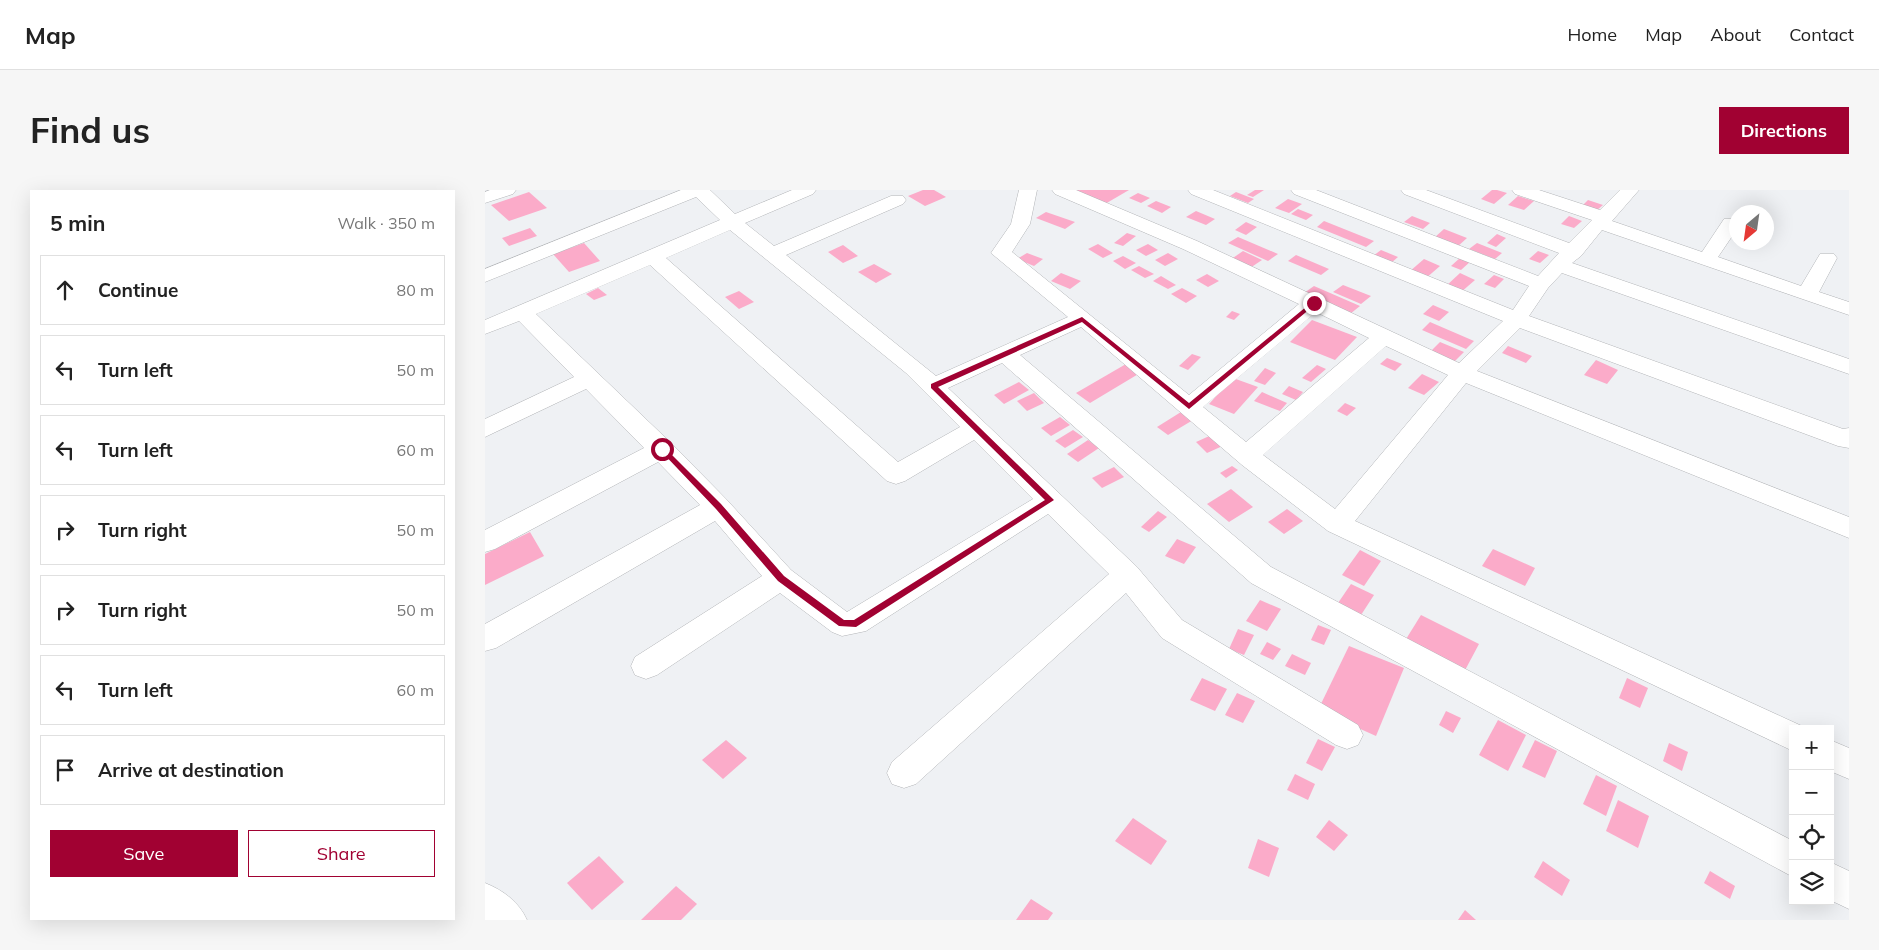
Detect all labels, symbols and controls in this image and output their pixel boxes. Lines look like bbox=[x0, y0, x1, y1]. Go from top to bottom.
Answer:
text: Map bbox=[25, 20, 76, 50]
text: Home bbox=[1567, 23, 1617, 46]
text: Map bbox=[1645, 23, 1682, 46]
text: About bbox=[1710, 23, 1761, 46]
text: Contact bbox=[1789, 23, 1854, 46]
button: Directions bbox=[1719, 107, 1849, 154]
text: Find us bbox=[30, 108, 150, 152]
north arrow bbox=[1729, 205, 1774, 250]
text: 5 min bbox=[50, 210, 105, 236]
text: Walk · 350 m bbox=[337, 213, 435, 233]
icon: ahead bbox=[51, 276, 79, 304]
text: Continue bbox=[98, 278, 178, 302]
text: 80 m bbox=[397, 280, 434, 300]
route end bbox=[1303, 292, 1326, 315]
icon: left bbox=[51, 356, 79, 384]
text: Turn left bbox=[98, 358, 173, 382]
text: 50 m bbox=[397, 360, 434, 380]
icon: left bbox=[51, 436, 79, 464]
text: Turn left bbox=[98, 438, 173, 462]
route start bbox=[651, 438, 674, 461]
text: 60 m bbox=[397, 440, 434, 460]
icon: right bbox=[51, 516, 79, 544]
text: Turn right bbox=[98, 518, 187, 542]
text: 50 m bbox=[397, 520, 434, 540]
icon: right bbox=[51, 596, 79, 624]
text: Turn right bbox=[98, 598, 187, 622]
text: 50 m bbox=[397, 600, 434, 620]
icon: left bbox=[51, 676, 79, 704]
text: Turn left bbox=[98, 678, 173, 702]
text: 60 m bbox=[397, 680, 434, 700]
map controls bbox=[1789, 725, 1834, 905]
button: + bbox=[1789, 725, 1834, 770]
icon: arrive bbox=[51, 756, 79, 784]
text: Arrive at destination bbox=[98, 758, 284, 782]
button: − bbox=[1789, 770, 1834, 815]
button: locate bbox=[1789, 815, 1834, 860]
button: Save bbox=[50, 830, 238, 877]
button: Share bbox=[248, 830, 435, 877]
button: layers bbox=[1789, 860, 1834, 905]

